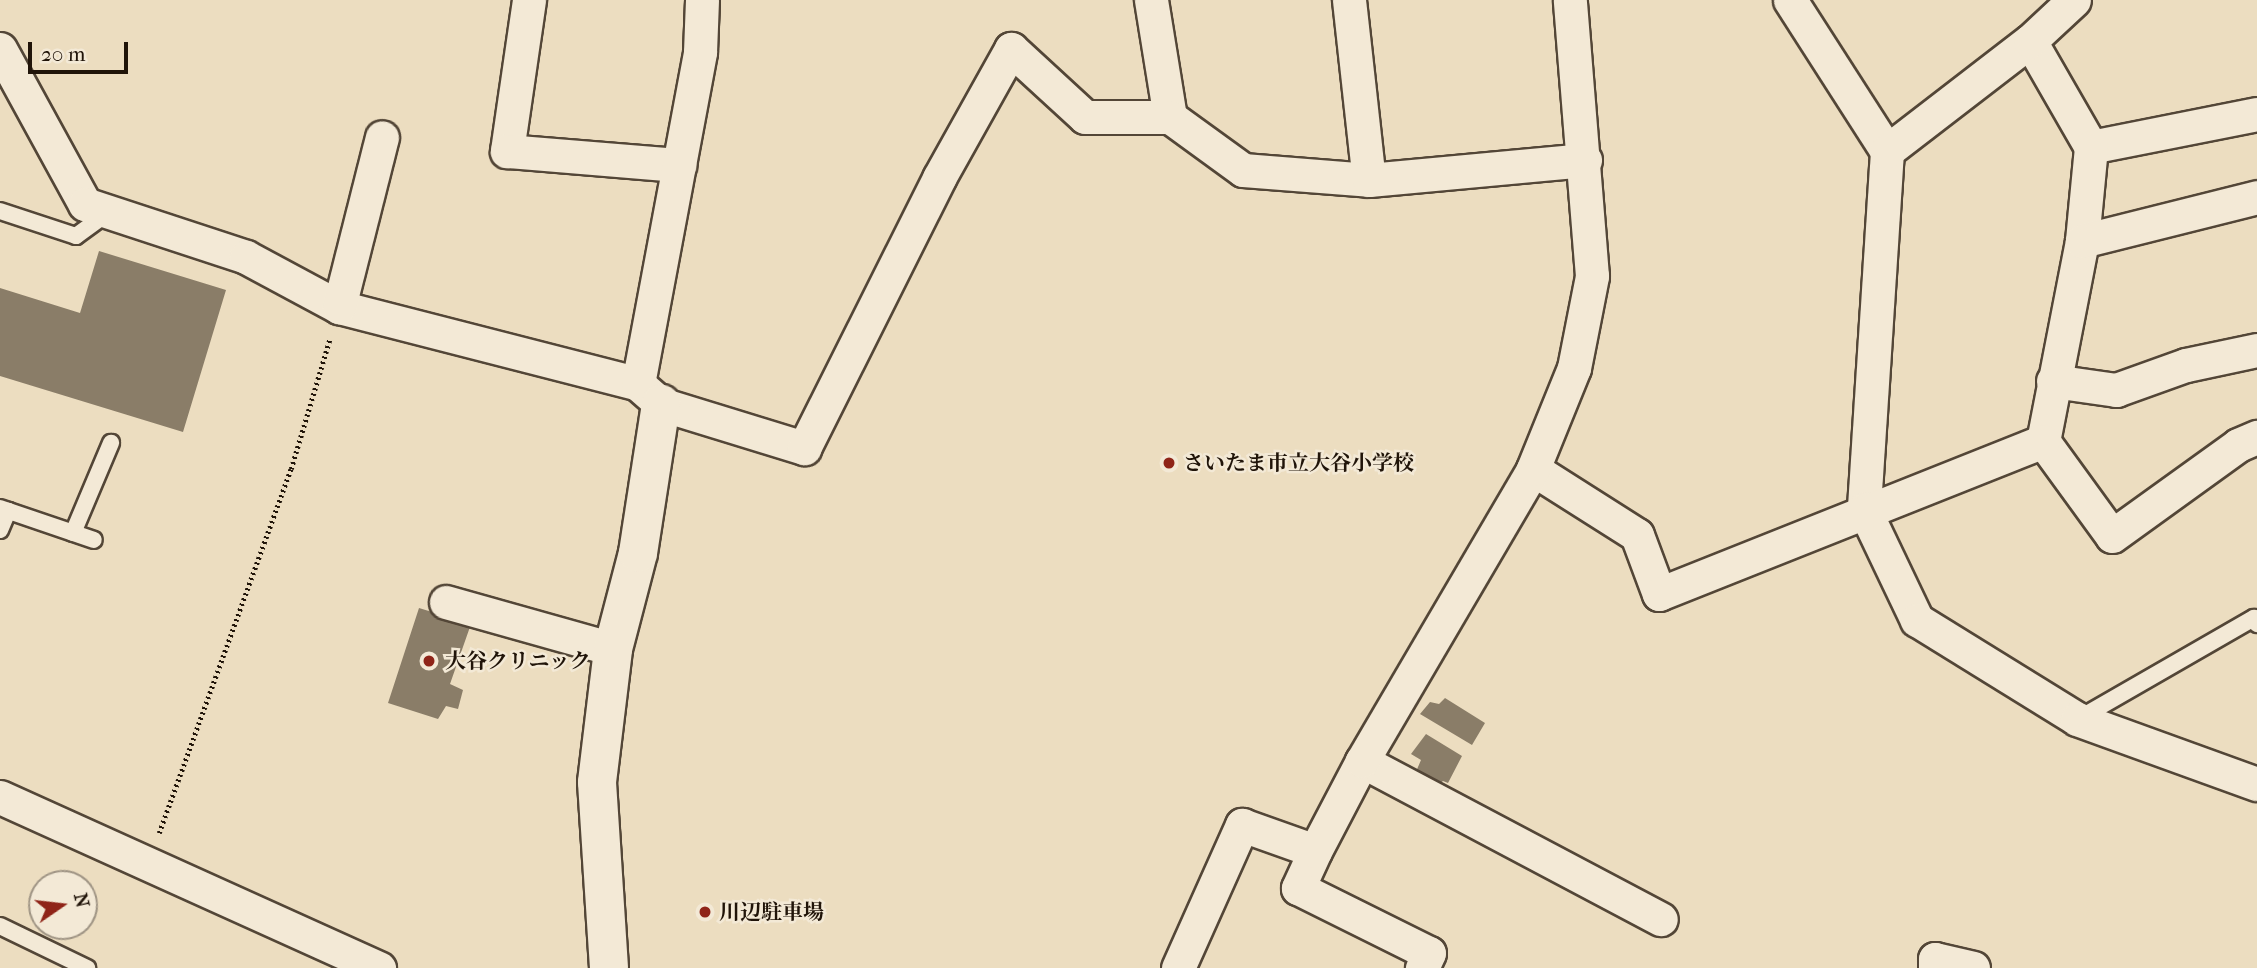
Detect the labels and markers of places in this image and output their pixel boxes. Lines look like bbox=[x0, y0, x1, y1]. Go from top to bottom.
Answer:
place label: さいたま市立大谷小学校 bbox=[1183, 450, 1414, 476]
marker: さいたま市立大谷小学校 bbox=[1161, 455, 1177, 471]
place label: 大谷クリニック bbox=[445, 648, 592, 674]
marker: 大谷クリニック bbox=[419, 651, 439, 671]
place label: 川辺駐車場 bbox=[719, 899, 824, 925]
marker: 川辺駐車場 bbox=[697, 904, 713, 920]

